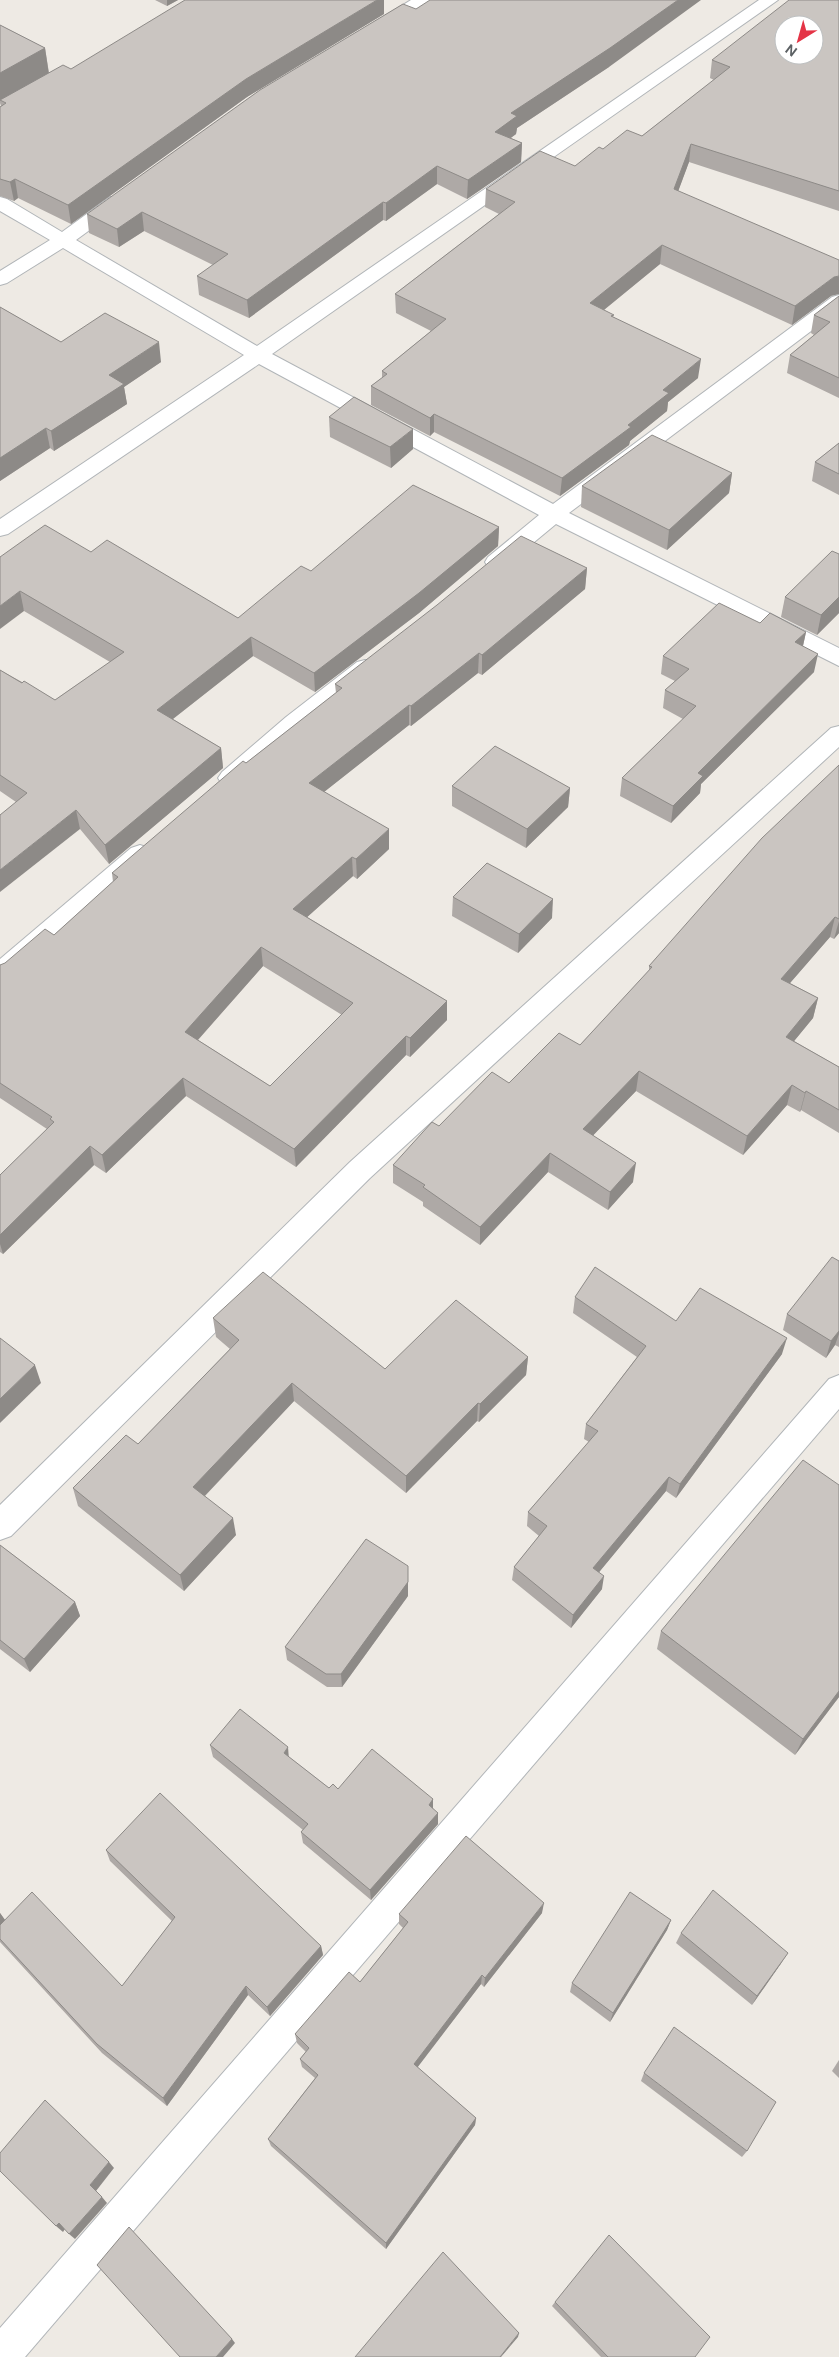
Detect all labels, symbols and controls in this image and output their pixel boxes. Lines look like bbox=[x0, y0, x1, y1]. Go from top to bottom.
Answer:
north arrow bbox=[774, 15, 824, 65]
text: N bbox=[782, 40, 801, 61]

